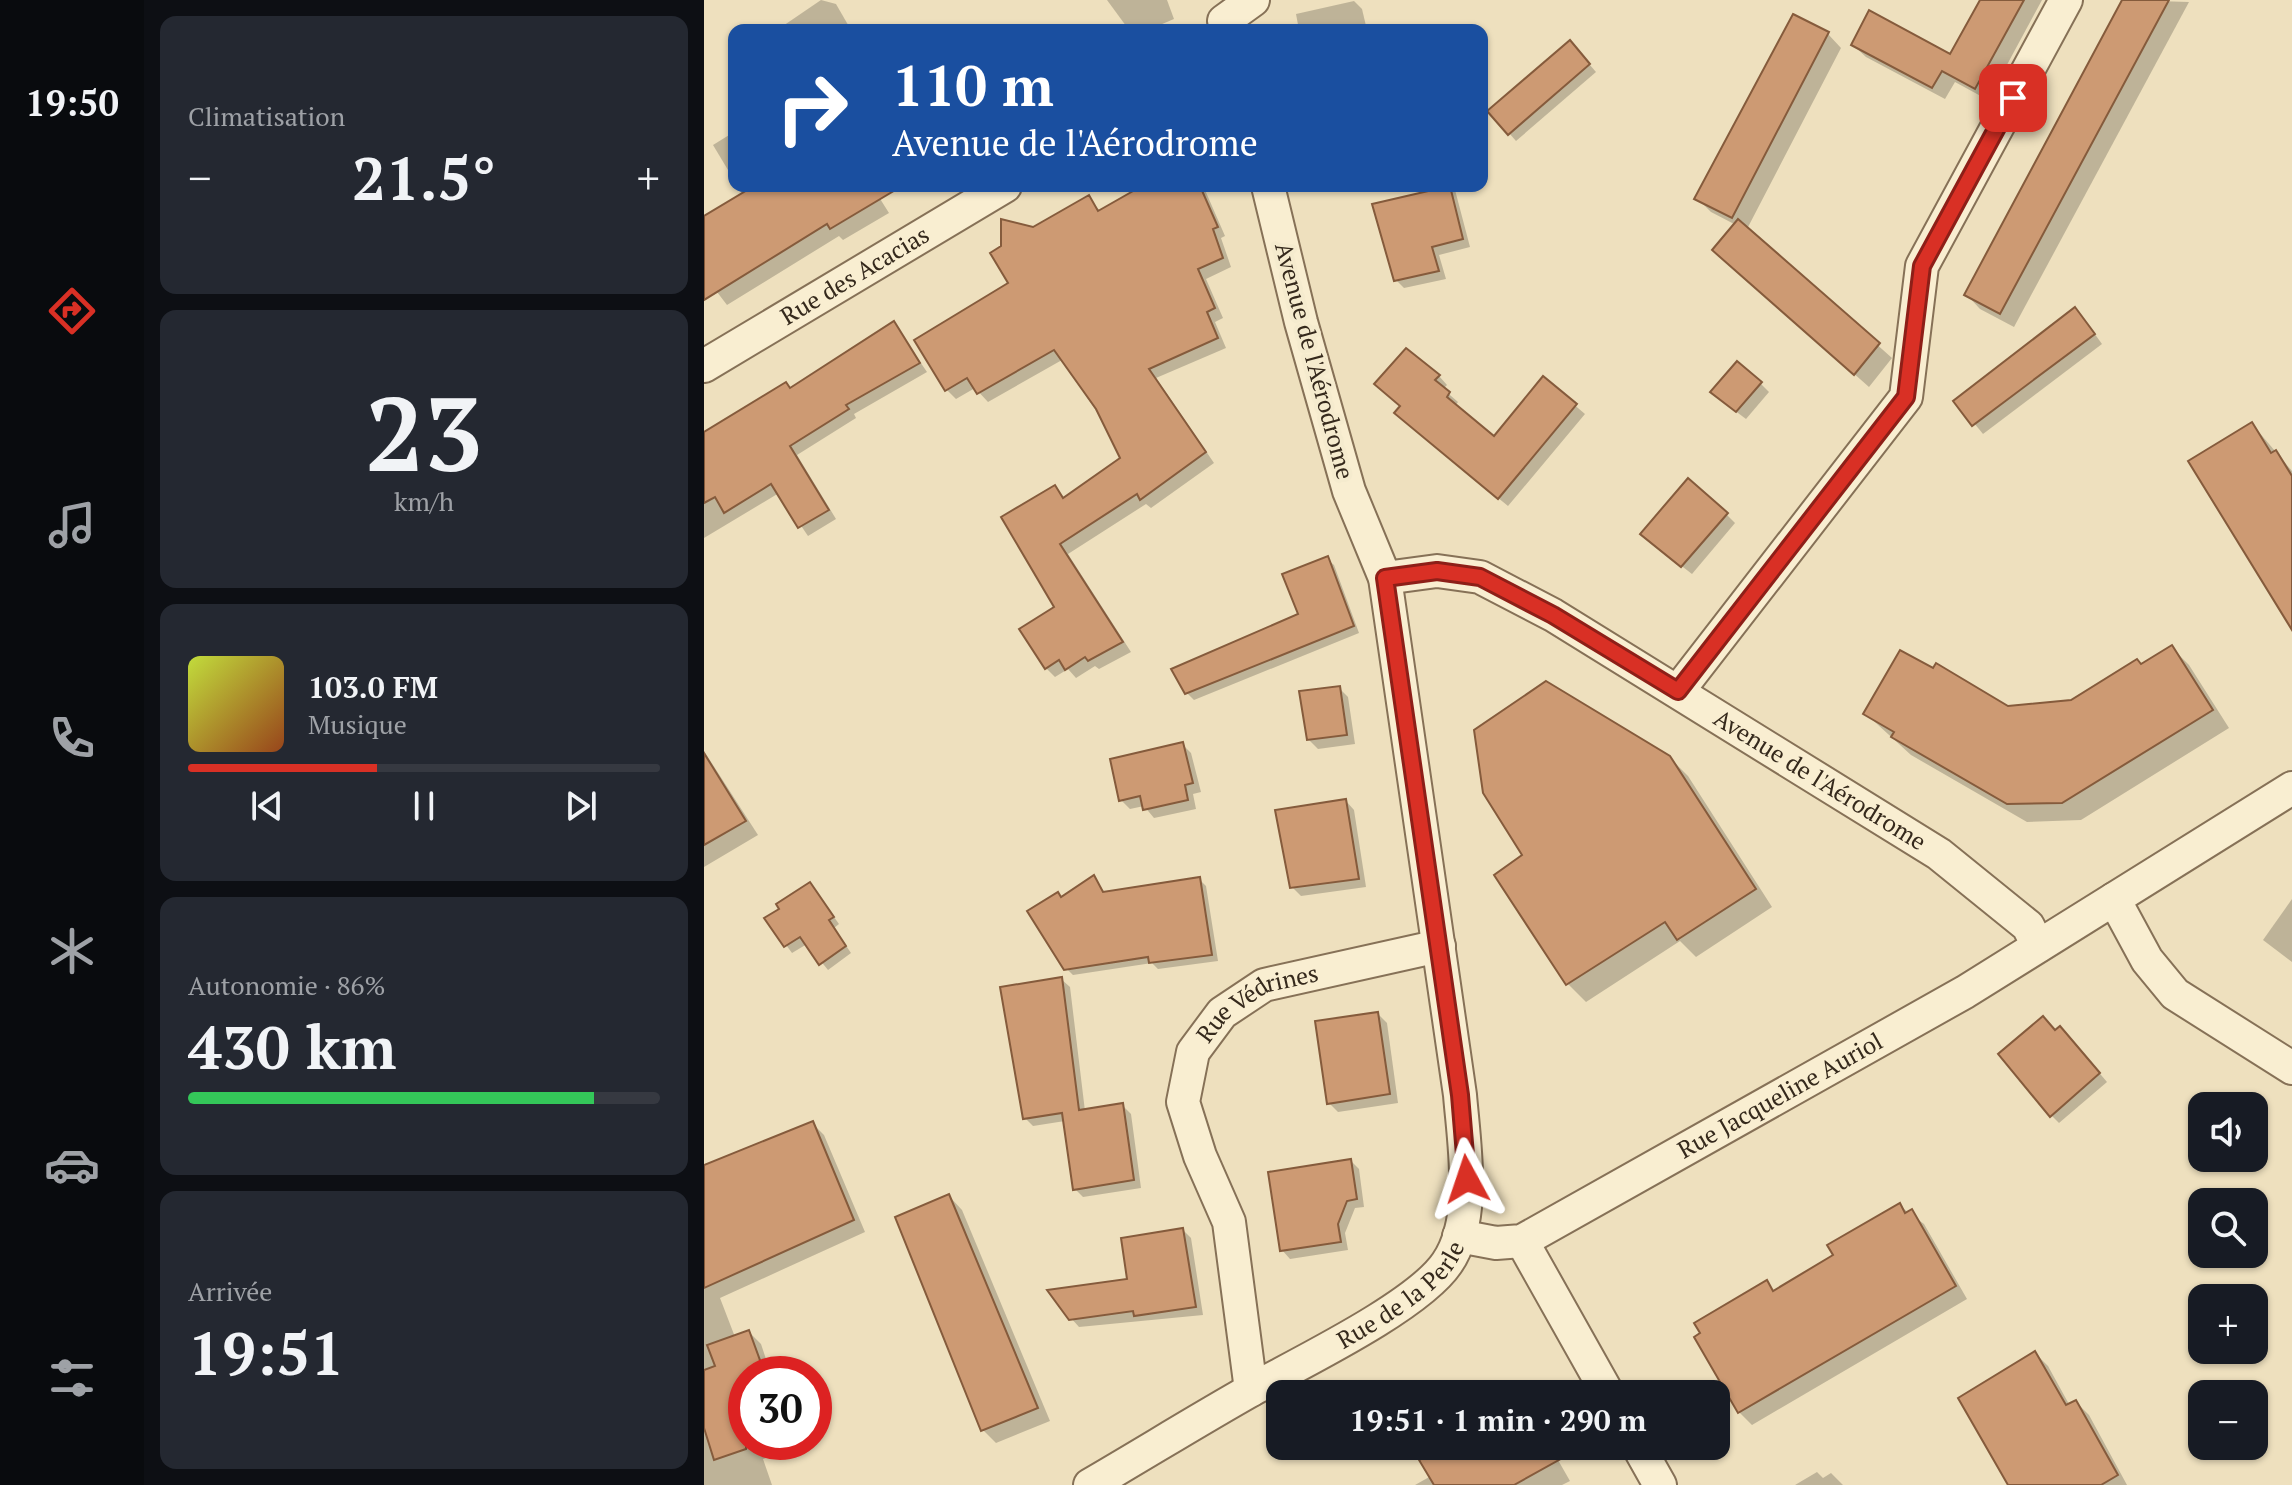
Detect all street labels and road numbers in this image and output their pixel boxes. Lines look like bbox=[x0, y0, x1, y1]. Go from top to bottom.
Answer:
street label: Rue des Acacias bbox=[774, 218, 935, 332]
street label: Avenue de l'Aérodrome bbox=[1268, 239, 1362, 483]
street label: Avenue de l'Aérodrome bbox=[1708, 702, 1932, 857]
street label: Rue Védrines bbox=[1188, 956, 1321, 1049]
street label: Rue Jacqueline Auriol bbox=[1671, 1025, 1888, 1165]
street label: Rue de la Perle bbox=[1331, 1236, 1471, 1356]

